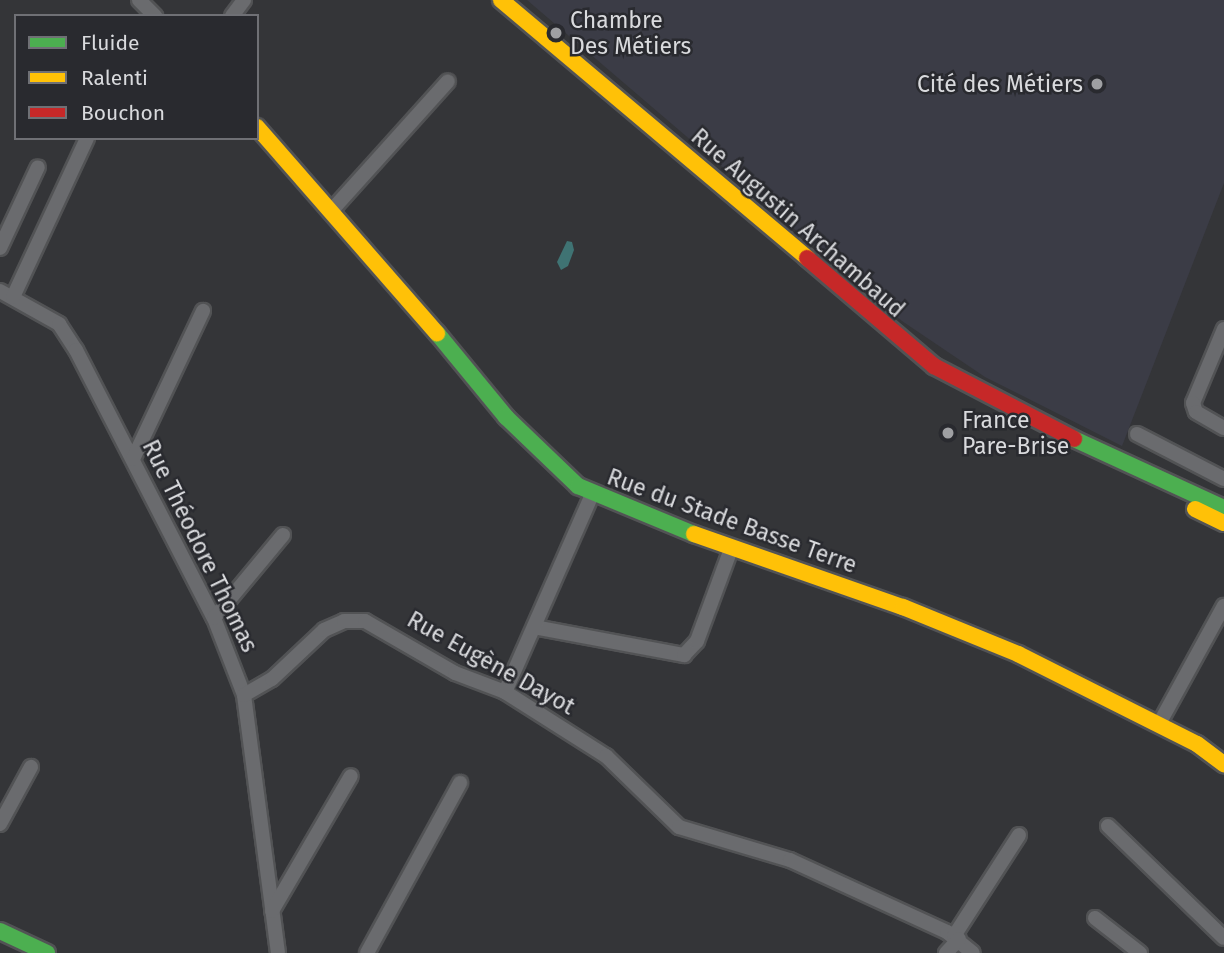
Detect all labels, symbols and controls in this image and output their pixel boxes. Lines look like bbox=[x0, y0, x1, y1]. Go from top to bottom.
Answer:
place label: Chambre Des Métiers bbox=[570, 6, 691, 60]
legend bbox=[14, 14, 259, 140]
marker: Chambre Des Métiers bbox=[548, 25, 564, 41]
text: Fluide bbox=[81, 30, 139, 56]
text: Ralenti bbox=[81, 65, 148, 91]
place label: Cité des Métiers bbox=[917, 70, 1083, 98]
marker: Cité des Métiers bbox=[1089, 76, 1105, 92]
text: Bouchon bbox=[81, 100, 165, 126]
street label: Rue Augustin Archambaud bbox=[686, 123, 910, 323]
place label: France Pare-Brise bbox=[962, 406, 1069, 460]
marker: France Pare-Brise bbox=[940, 425, 956, 441]
street label: Rue Théodore Thomas bbox=[137, 435, 263, 657]
street label: Rue du Stade Basse Terre bbox=[603, 463, 861, 579]
street label: Rue Eugène Dayot bbox=[402, 606, 580, 720]

